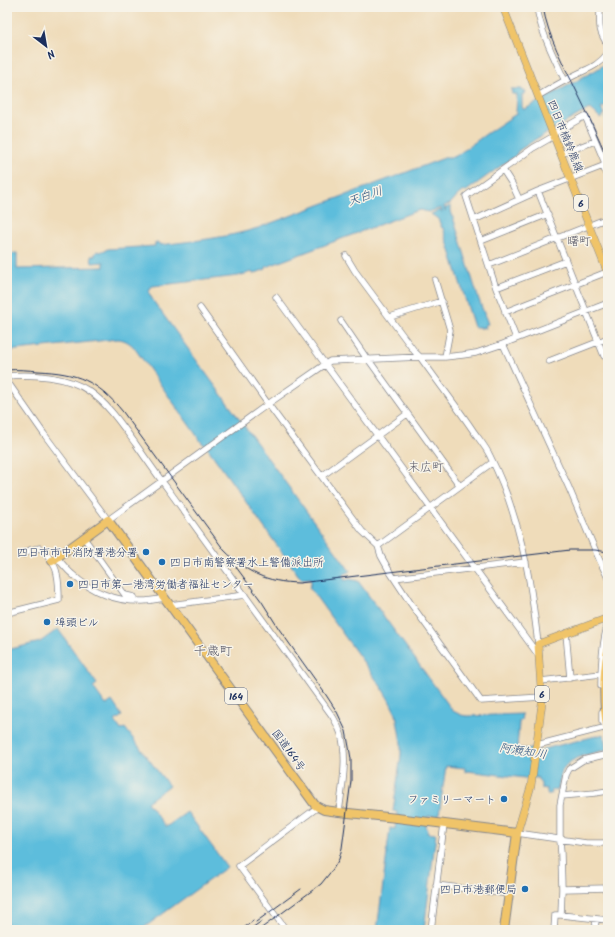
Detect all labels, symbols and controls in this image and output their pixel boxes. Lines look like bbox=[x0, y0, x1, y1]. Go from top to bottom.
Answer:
north arrow bbox=[26, 26, 66, 66]
text: N bbox=[43, 44, 58, 63]
street label: 四日市楠鈴鹿線 bbox=[542, 97, 588, 175]
water label: 天白川 bbox=[345, 182, 385, 211]
road number: 6 bbox=[574, 195, 588, 211]
district label: 曙町 bbox=[567, 232, 591, 251]
district label: 末広町 bbox=[408, 458, 444, 477]
place label: 四日市市中消防署港分署 bbox=[17, 544, 138, 562]
marker: 四日市市中消防署港分署 bbox=[141, 547, 151, 557]
place label: 四日市南警察署水上警備派出所 bbox=[170, 554, 324, 572]
marker: 四日市南警察署水上警備派出所 bbox=[157, 557, 167, 567]
place label: 四日市第一港湾労働者福祉センター bbox=[78, 576, 254, 594]
marker: 四日市第一港湾労働者福祉センター bbox=[65, 579, 75, 589]
place label: 埠頭ビル bbox=[55, 614, 99, 632]
marker: 埠頭ビル bbox=[42, 617, 52, 627]
district label: 千歳町 bbox=[193, 641, 233, 662]
road number: 6 bbox=[535, 686, 549, 702]
road number: 164 bbox=[225, 688, 247, 704]
street label: 国道164号 bbox=[267, 726, 310, 776]
water label: 阿瀬知川 bbox=[498, 738, 548, 765]
place label: ファミリーマート bbox=[408, 791, 496, 809]
marker: ファミリーマート bbox=[499, 794, 509, 804]
place label: 四日市港郵便局 bbox=[440, 881, 517, 899]
marker: 四日市港郵便局 bbox=[520, 884, 530, 894]

